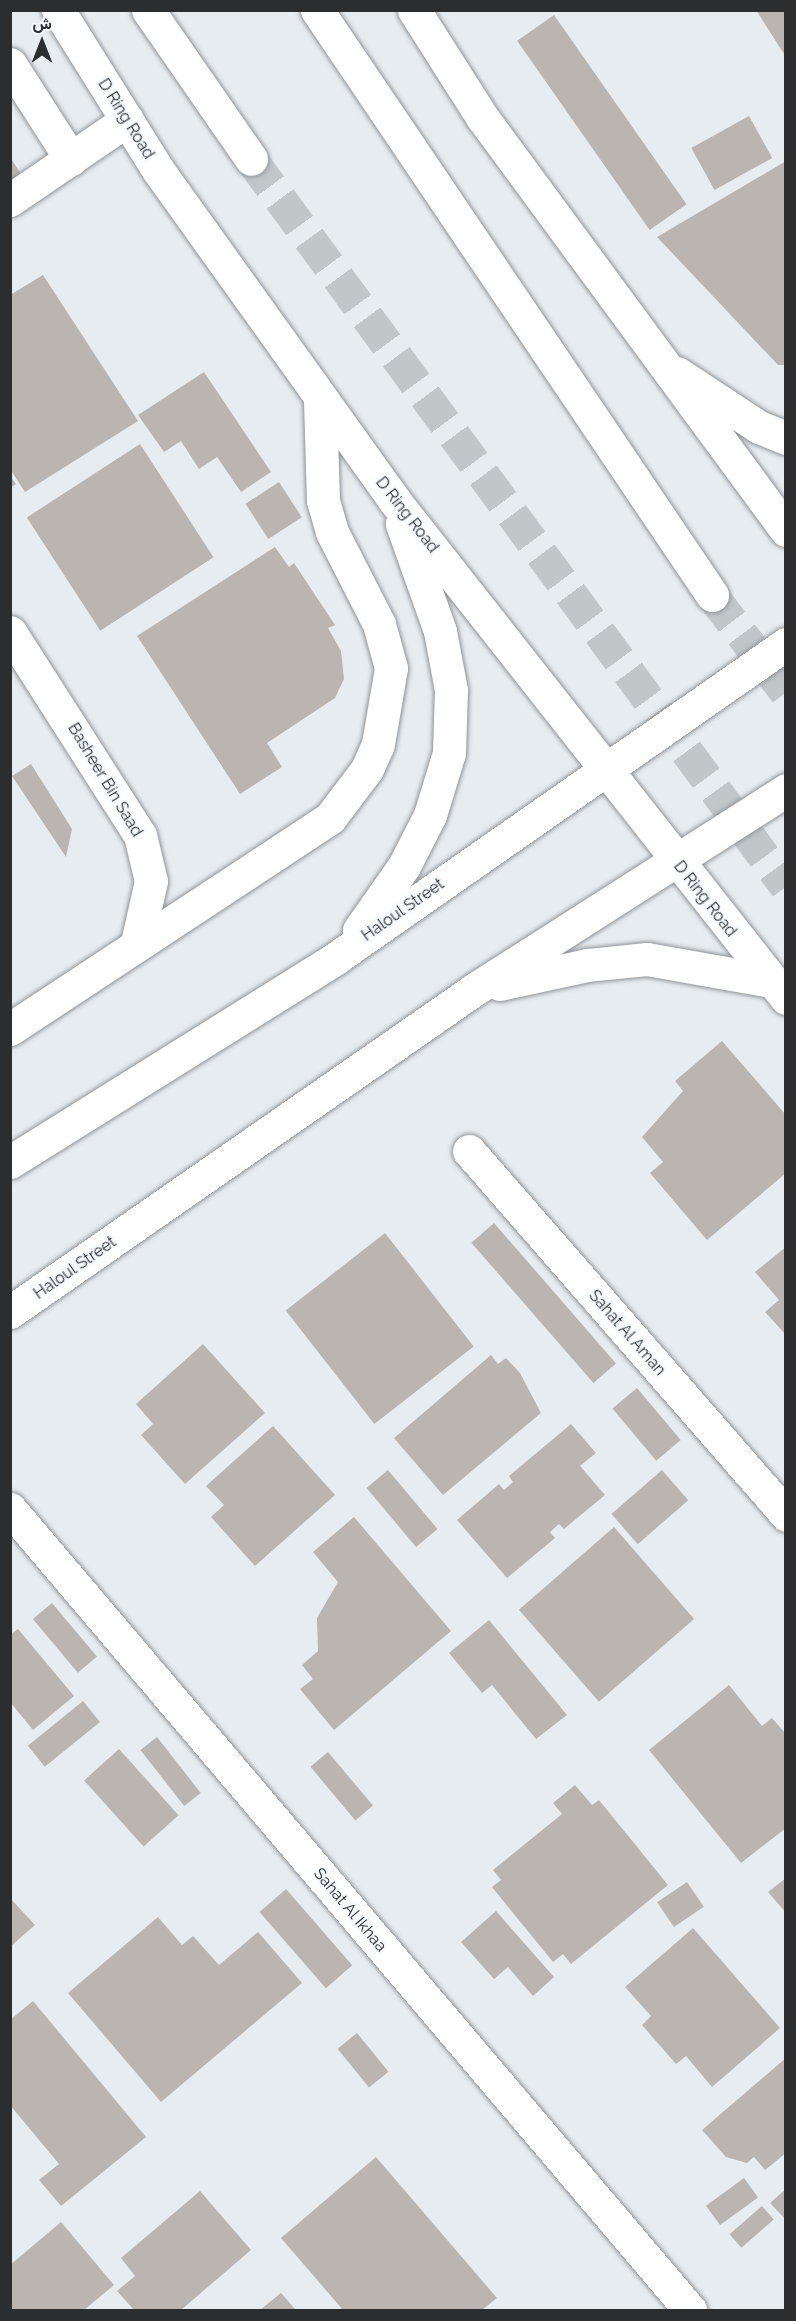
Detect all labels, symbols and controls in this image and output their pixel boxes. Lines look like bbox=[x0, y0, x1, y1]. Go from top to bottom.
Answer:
north arrow bbox=[12, 12, 72, 72]
text: ش bbox=[32, 14, 52, 33]
street label: D Ring Road bbox=[94, 75, 158, 163]
street label: D Ring Road bbox=[371, 473, 443, 557]
street label: Basheer Bin Saad bbox=[63, 720, 147, 840]
street label: D Ring Road bbox=[669, 857, 741, 941]
street label: Haloul Street bbox=[358, 874, 448, 946]
street label: Haloul Street bbox=[30, 1232, 120, 1304]
street label: Sahat Al Aman bbox=[584, 1286, 670, 1380]
street label: Sahat Al Ikhaa bbox=[309, 1864, 391, 1956]

